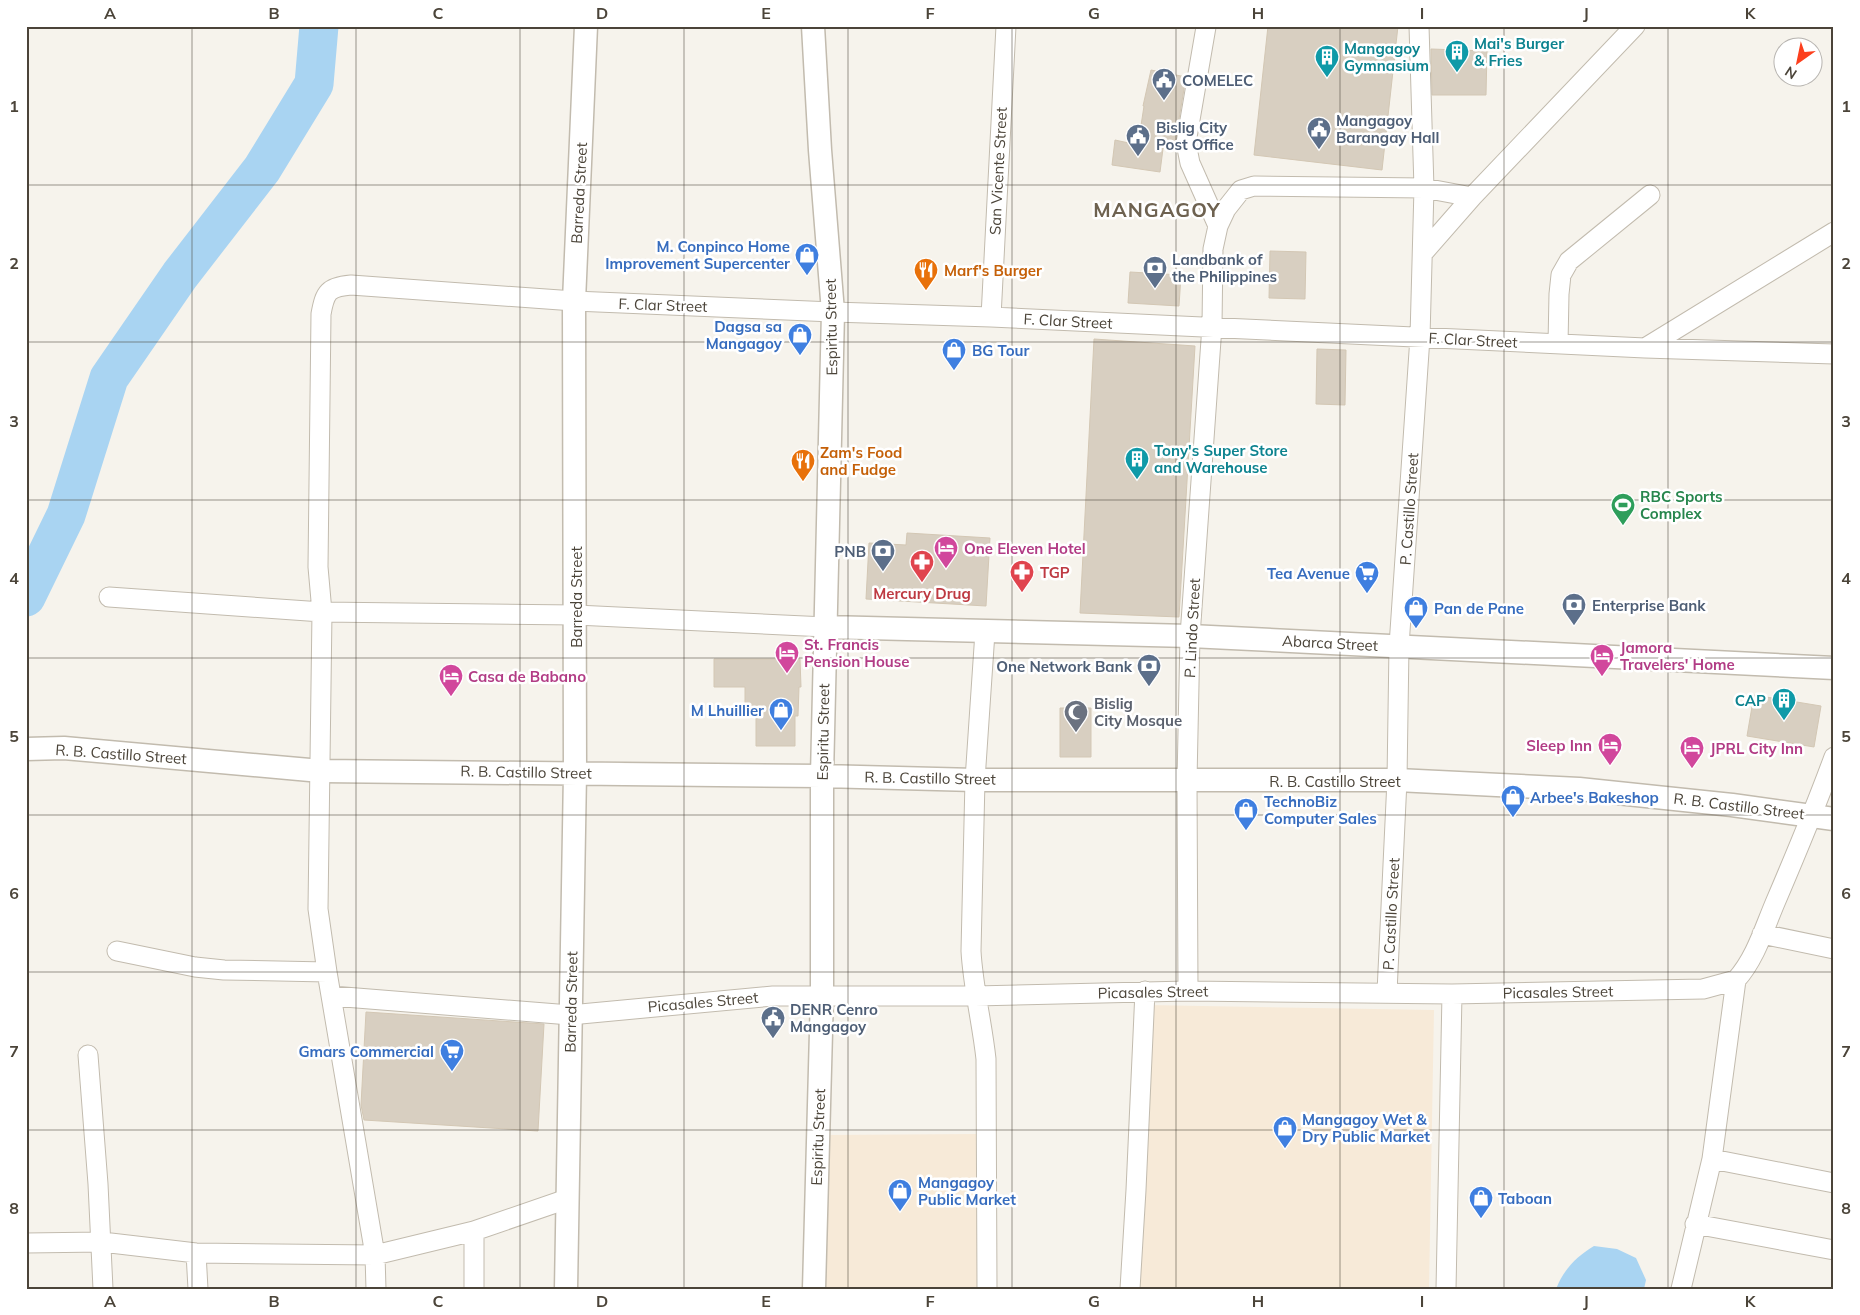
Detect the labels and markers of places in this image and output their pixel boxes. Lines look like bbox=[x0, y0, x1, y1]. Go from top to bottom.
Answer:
place label: Mai's Burger & Fries bbox=[1474, 34, 1564, 70]
place label: Mangagoy Gymnasium bbox=[1344, 39, 1429, 75]
building icon: Mai's Burger & Fries bbox=[1444, 39, 1470, 73]
building icon: Mangagoy Gymnasium bbox=[1314, 44, 1340, 78]
public building icon: COMELEC bbox=[1151, 67, 1177, 101]
place label: COMELEC bbox=[1182, 71, 1253, 90]
place label: Mangagoy Barangay Hall bbox=[1336, 111, 1439, 147]
public building icon: Mangagoy Barangay Hall bbox=[1306, 116, 1332, 150]
place label: Bislig City Post Office bbox=[1156, 118, 1234, 154]
public building icon: Bislig City Post Office bbox=[1125, 123, 1151, 157]
place label: M. Conpinco Home Improvement Supercenter bbox=[605, 237, 790, 273]
shop icon: M. Conpinco Home Improvement Supercenter bbox=[794, 242, 820, 276]
place label: Landbank of the Philippines bbox=[1172, 250, 1277, 286]
bank icon: Landbank of the Philippines bbox=[1142, 255, 1168, 289]
restaurant icon: Marf's Burger bbox=[913, 257, 939, 291]
place label: Marf's Burger bbox=[944, 261, 1042, 280]
place label: Dagsa sa Mangagoy bbox=[706, 317, 783, 353]
shop icon: Dagsa sa Mangagoy bbox=[787, 322, 813, 356]
shop icon: BG Tour bbox=[941, 337, 967, 371]
place label: BG Tour bbox=[972, 341, 1029, 360]
place label: Tony's Super Store and Warehouse bbox=[1154, 441, 1288, 477]
place label: Zam's Food and Fudge bbox=[820, 443, 902, 479]
building icon: Tony's Super Store and Warehouse bbox=[1124, 446, 1150, 480]
restaurant icon: Zam's Food and Fudge bbox=[790, 448, 816, 482]
place label: RBC Sports Complex bbox=[1640, 487, 1723, 523]
sports icon: RBC Sports Complex bbox=[1610, 492, 1636, 526]
hotel icon: One Eleven Hotel bbox=[933, 535, 959, 569]
bank icon: PNB bbox=[870, 538, 896, 572]
place label: One Eleven Hotel bbox=[964, 539, 1086, 558]
place label: PNB bbox=[834, 542, 866, 561]
pharmacy icon: Mercury Drug bbox=[909, 549, 935, 583]
pharmacy icon: TGP bbox=[1009, 559, 1035, 593]
supermarket icon: Tea Avenue bbox=[1354, 560, 1380, 594]
place label: TGP bbox=[1040, 563, 1070, 582]
place label: Tea Avenue bbox=[1267, 564, 1350, 583]
place label: Mercury Drug bbox=[873, 584, 971, 603]
bank icon: Enterprise Bank bbox=[1561, 592, 1587, 626]
shop icon: Pan de Pane bbox=[1403, 595, 1429, 629]
place label: Enterprise Bank bbox=[1592, 596, 1706, 615]
place label: Pan de Pane bbox=[1434, 599, 1524, 618]
place label: St. Francis Pension House bbox=[804, 635, 910, 671]
place label: Jamora Travelers' Home bbox=[1620, 638, 1735, 674]
hotel icon: St. Francis Pension House bbox=[774, 640, 800, 674]
hotel icon: Jamora Travelers' Home bbox=[1589, 643, 1615, 677]
bank icon: One Network Bank bbox=[1136, 653, 1162, 687]
place label: One Network Bank bbox=[996, 657, 1133, 676]
hotel icon: Casa de Babano bbox=[438, 663, 464, 697]
place label: Casa de Babano bbox=[468, 667, 586, 686]
building icon: CAP bbox=[1771, 687, 1797, 721]
place label: CAP bbox=[1735, 691, 1766, 710]
place label: Bislig City Mosque bbox=[1094, 694, 1182, 730]
shop icon: M Lhuillier bbox=[768, 697, 794, 731]
mosque icon: Bislig City Mosque bbox=[1063, 699, 1089, 733]
place label: M Lhuillier bbox=[691, 701, 764, 720]
hotel icon: Sleep Inn bbox=[1597, 732, 1623, 766]
hotel icon: JPRL City Inn bbox=[1679, 735, 1705, 769]
place label: Sleep Inn bbox=[1526, 736, 1592, 755]
place label: JPRL City Inn bbox=[1710, 739, 1803, 758]
shop icon: Arbee's Bakeshop bbox=[1500, 784, 1526, 818]
place label: Arbee's Bakeshop bbox=[1530, 788, 1659, 807]
place label: TechnoBiz Computer Sales bbox=[1264, 792, 1377, 828]
shop icon: TechnoBiz Computer Sales bbox=[1233, 797, 1259, 831]
place label: DENR Cenro Mangagoy bbox=[790, 1000, 878, 1036]
public building icon: DENR Cenro Mangagoy bbox=[760, 1005, 786, 1039]
supermarket icon: Gmars Commercial bbox=[439, 1038, 465, 1072]
place label: Gmars Commercial bbox=[298, 1042, 434, 1061]
place label: Mangagoy Wet & Dry Public Market bbox=[1302, 1110, 1430, 1146]
shop icon: Mangagoy Wet & Dry Public Market bbox=[1272, 1115, 1298, 1149]
place label: Mangagoy Public Market bbox=[918, 1173, 1016, 1209]
shop icon: Mangagoy Public Market bbox=[887, 1178, 913, 1212]
shop icon: Taboan bbox=[1468, 1185, 1494, 1219]
place label: Taboan bbox=[1498, 1189, 1552, 1208]

